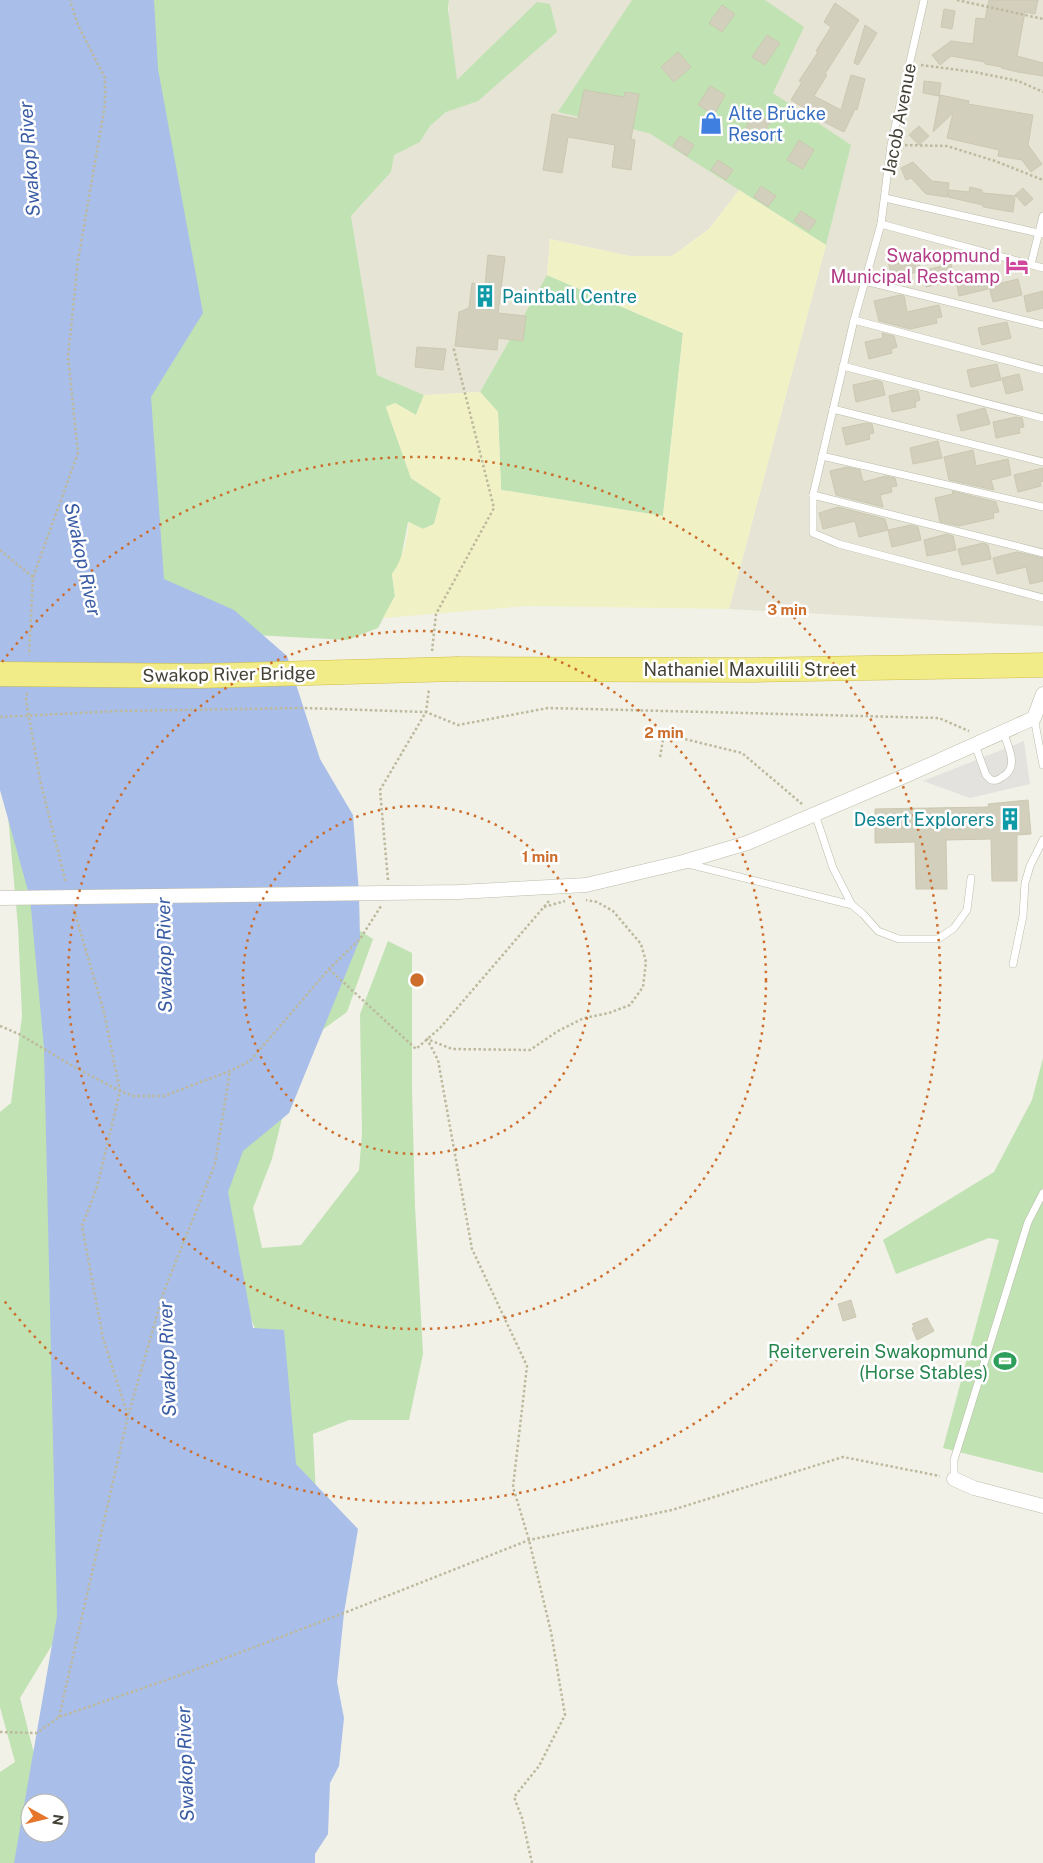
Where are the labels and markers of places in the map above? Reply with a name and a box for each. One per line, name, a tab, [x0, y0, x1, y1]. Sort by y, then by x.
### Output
place label: Alte Brücke Resort	[728, 103, 826, 145]
shop icon: Alte Brücke Resort	[698, 110, 724, 136]
place label: Swakopmund Municipal Restcamp	[830, 245, 1000, 287]
hotel icon: Swakopmund Municipal Restcamp	[1004, 252, 1030, 278]
building icon: Paintball Centre	[472, 283, 498, 309]
place label: Paintball Centre	[502, 286, 637, 307]
building icon: Desert Explorers	[997, 806, 1023, 832]
place label: Desert Explorers	[854, 809, 994, 830]
centre of rings	[408, 971, 426, 989]
place label: Reiterverein Swakopmund (Horse Stables)	[768, 1341, 988, 1383]
sports icon: Reiterverein Swakopmund (Horse Stables)	[992, 1348, 1018, 1374]

